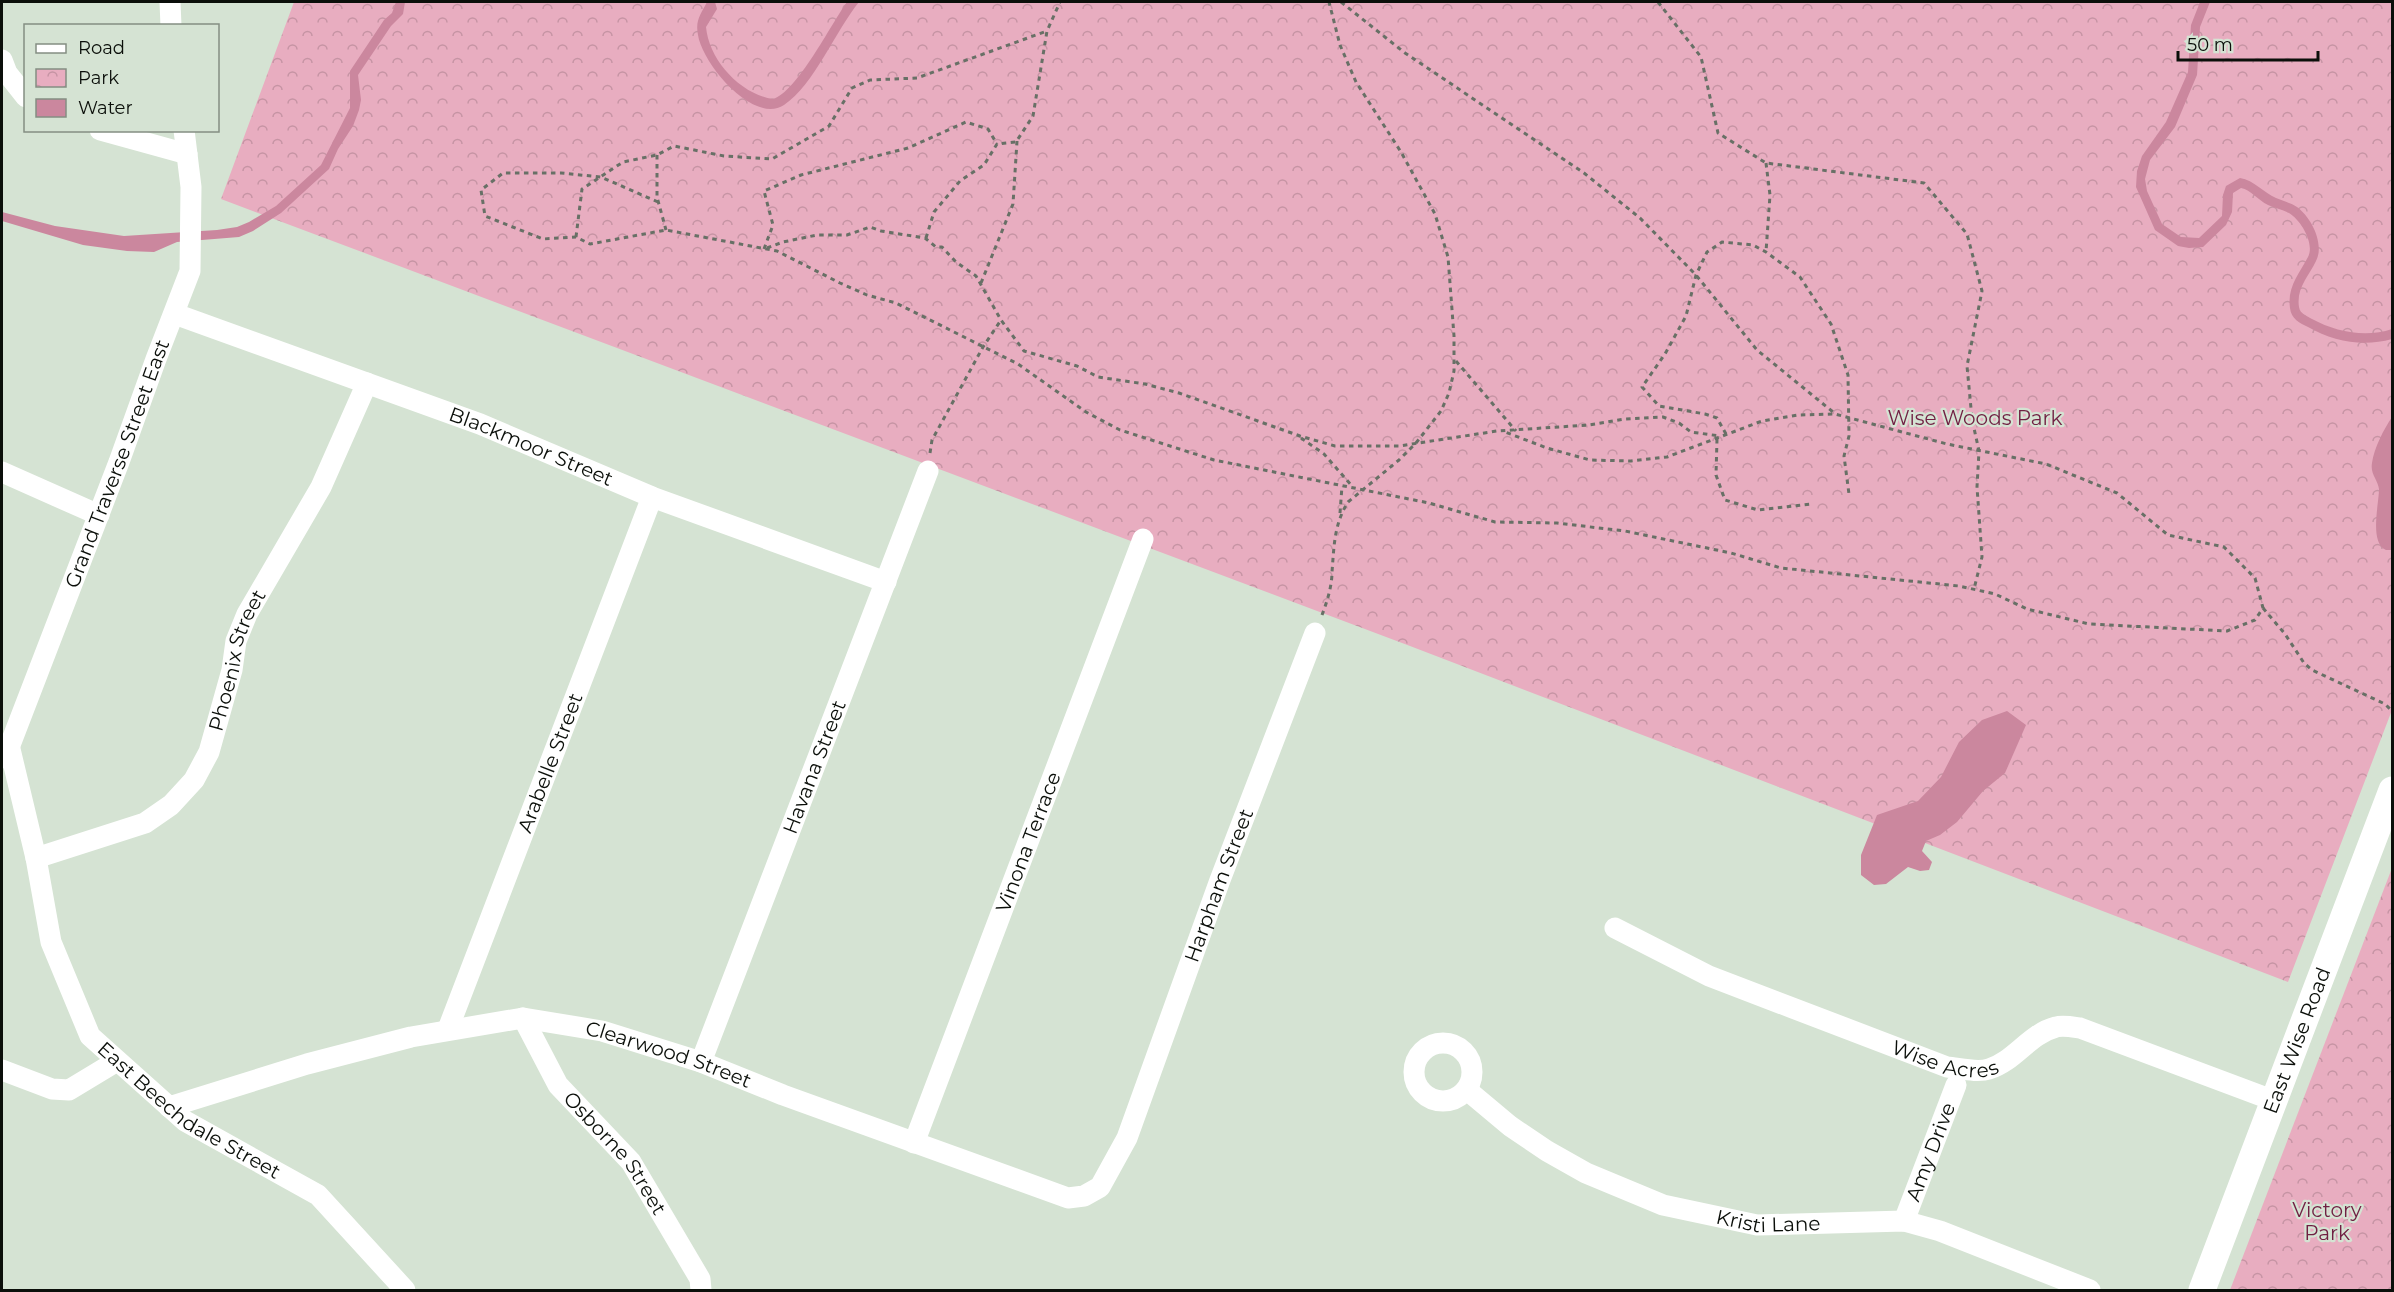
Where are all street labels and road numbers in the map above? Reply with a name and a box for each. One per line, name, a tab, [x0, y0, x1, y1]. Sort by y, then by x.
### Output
street label: Grand Traverse Street East	[60, 336, 174, 591]
street label: Blackmoor Street	[446, 402, 617, 491]
street label: Phoenix Street	[203, 585, 271, 734]
street label: Arabelle Street	[512, 690, 588, 836]
street label: Havana Street	[778, 697, 851, 837]
street label: Vinona Terrace	[991, 768, 1066, 915]
street label: Harpham Street	[1179, 805, 1258, 965]
street label: East Wise Road	[2258, 964, 2336, 1117]
street label: Clearwood Street	[584, 1017, 755, 1093]
street label: Wise Acres	[1888, 1035, 2002, 1083]
street label: East Beechdale Street	[93, 1037, 285, 1184]
street label: Osborne Street	[559, 1087, 671, 1219]
street label: Amy Drive	[1901, 1099, 1960, 1205]
street label: Kristi Lane	[1714, 1205, 1821, 1237]

